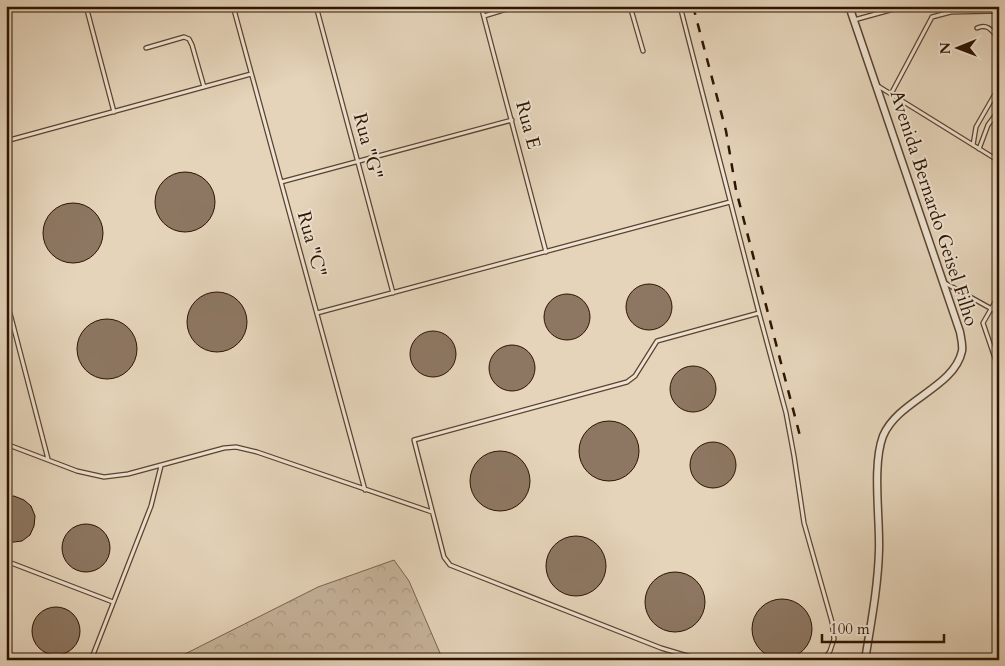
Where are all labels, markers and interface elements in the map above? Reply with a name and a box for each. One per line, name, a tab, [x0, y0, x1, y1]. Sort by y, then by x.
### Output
north arrow	[932, 22, 982, 72]
text: N	[936, 42, 955, 54]
street label: Avenida Bernardo Geisel Filho	[883, 87, 985, 329]
street label: Rua E	[509, 98, 547, 152]
street label: Rua "G"	[347, 110, 389, 182]
street label: Rua "C"	[291, 208, 333, 280]
scale bar	[822, 611, 945, 643]
text: 100 m	[830, 619, 870, 639]

